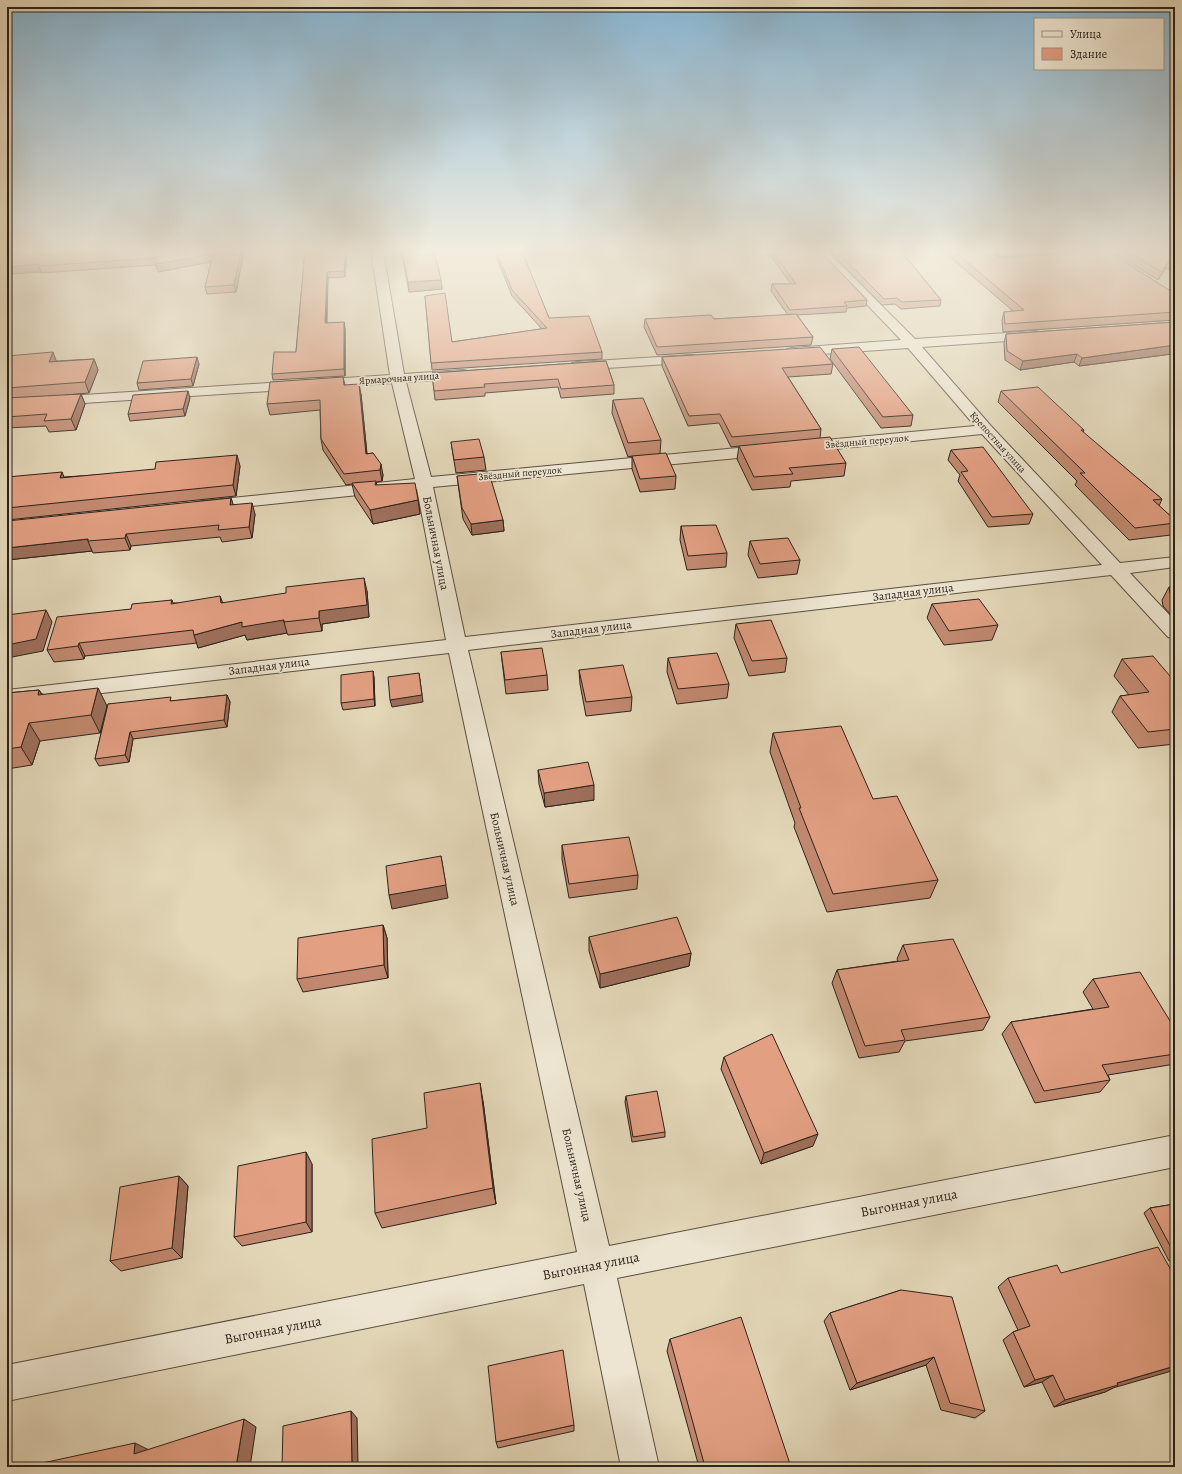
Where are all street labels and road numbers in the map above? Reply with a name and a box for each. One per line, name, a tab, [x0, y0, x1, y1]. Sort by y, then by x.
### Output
street label: Ярмарочная улица	[358, 369, 440, 388]
street label: Крепостная улица	[966, 409, 1029, 476]
street label: Звёздный переулок	[825, 431, 909, 452]
street label: Звёздный переулок	[478, 463, 562, 484]
street label: Больничная улица	[419, 495, 453, 592]
street label: Западная улица	[872, 579, 955, 605]
street label: Западная улица	[550, 616, 633, 642]
street label: Западная улица	[228, 653, 311, 679]
street label: Больничная улица	[486, 811, 524, 908]
street label: Больничная улица	[558, 1127, 596, 1224]
street label: Выгонная улица	[859, 1184, 960, 1222]
street label: Выгонная улица	[541, 1247, 642, 1285]
street label: Выгонная улица	[223, 1311, 324, 1349]

